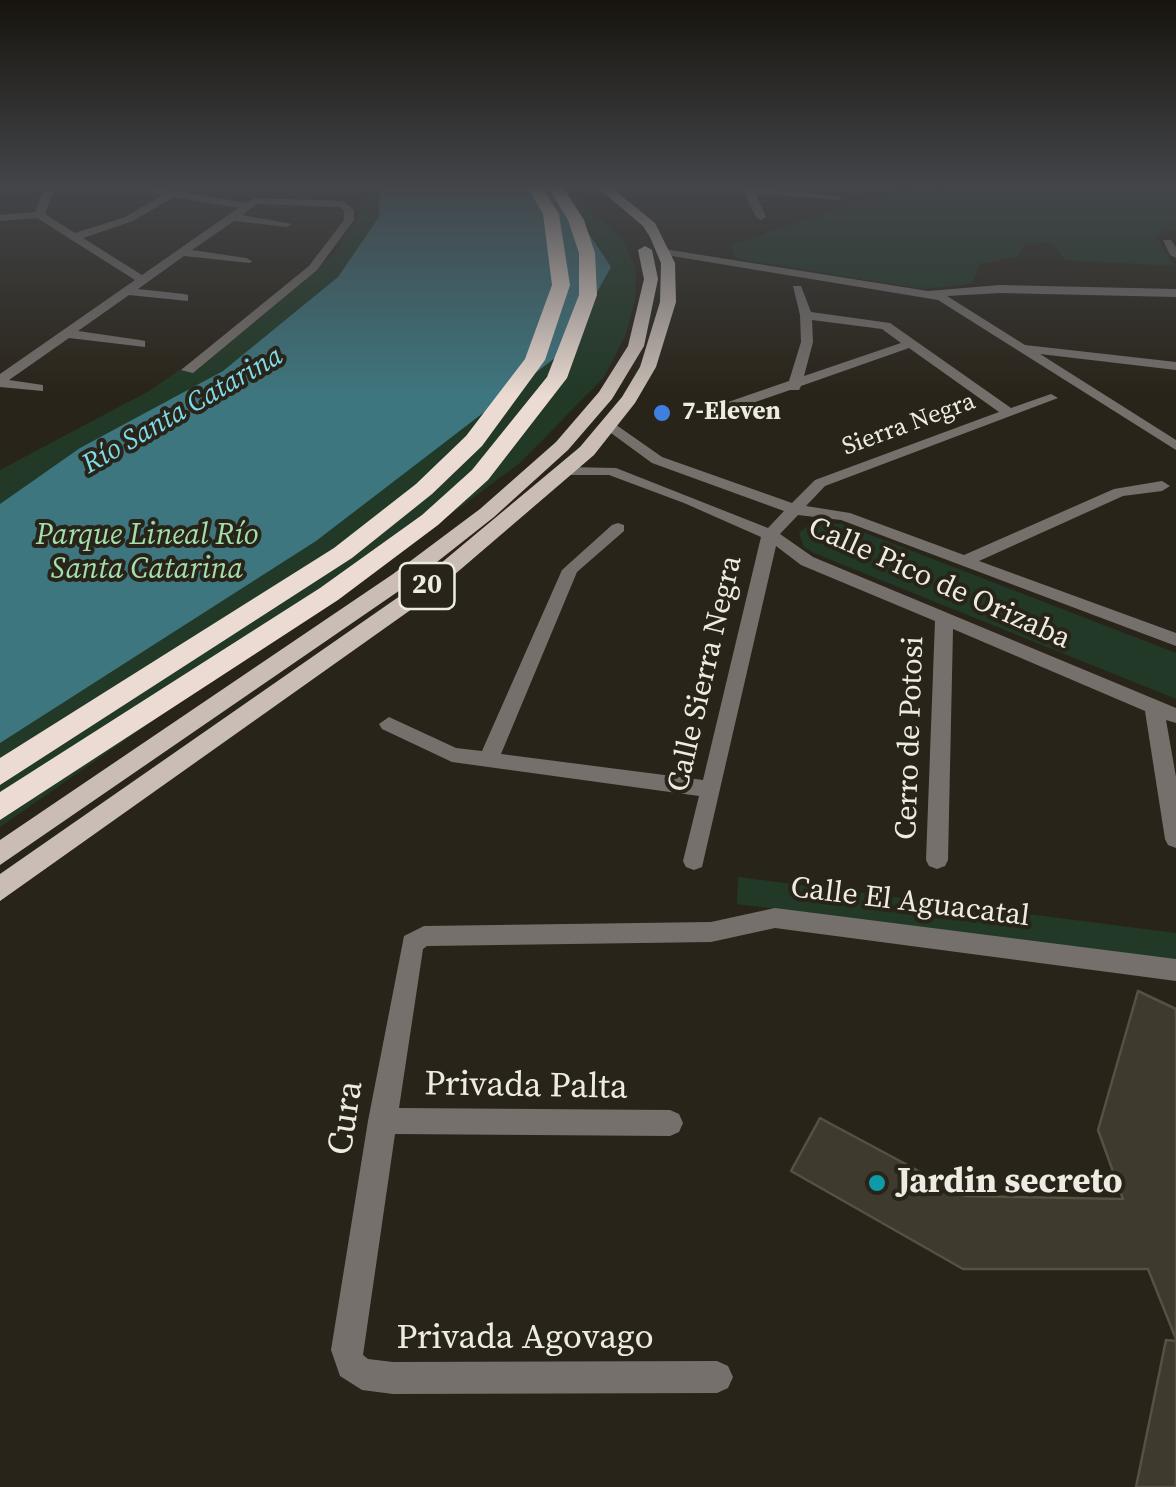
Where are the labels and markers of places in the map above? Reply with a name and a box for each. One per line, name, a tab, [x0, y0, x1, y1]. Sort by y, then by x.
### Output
place label: 7-Eleven	[682, 398, 781, 428]
marker: 7-Eleven	[651, 402, 673, 424]
place label: Jardin secreto	[897, 1162, 1123, 1204]
marker: Jardin secreto	[866, 1172, 888, 1194]

